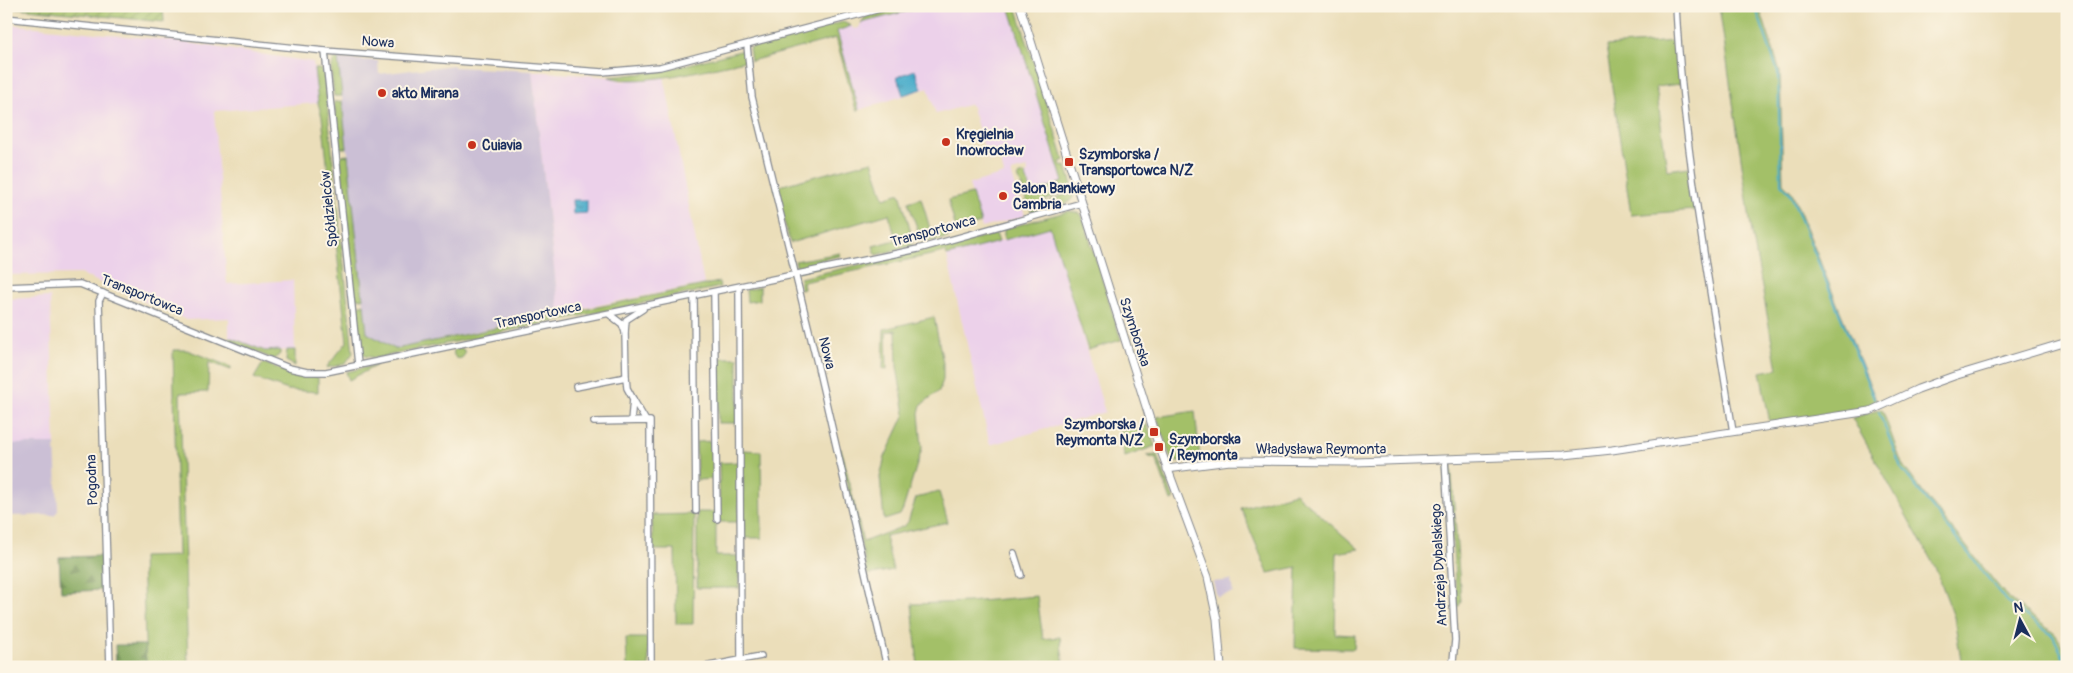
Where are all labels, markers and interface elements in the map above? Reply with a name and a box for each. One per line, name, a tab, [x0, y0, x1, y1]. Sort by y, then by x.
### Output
street label: Nowa	[361, 32, 395, 52]
place label: akto Mirana	[392, 85, 459, 102]
marker: akto Mirana	[376, 87, 388, 99]
place label: Kręgielnia Inowrocław	[956, 126, 1024, 159]
marker: Kręgielnia Inowrocław	[940, 136, 952, 148]
place label: Cuiavia	[482, 137, 522, 154]
marker: Cuiavia	[466, 139, 478, 151]
place label: Szymborska / Transportowca N/Ż	[1078, 146, 1194, 179]
marker: Szymborska / Transportowca N/Ż	[1063, 156, 1075, 168]
street label: Spółdzielców	[316, 169, 341, 248]
place label: Salon Bankietowy Cambria	[1013, 180, 1115, 213]
marker: Salon Bankietowy Cambria	[997, 190, 1009, 202]
street label: Transportowca	[889, 211, 977, 251]
street label: Transportowca	[98, 271, 186, 319]
street label: Szymborska	[1116, 295, 1154, 369]
street label: Transportowca	[493, 298, 583, 332]
street label: Nowa	[815, 335, 839, 371]
place label: Szymborska / Reymonta N/Ż	[1056, 416, 1144, 449]
marker: Szymborska / Reymonta N/Ż	[1148, 426, 1160, 438]
place label: Szymborska / Reymonta	[1169, 431, 1241, 464]
marker: Szymborska / Reymonta	[1153, 441, 1165, 453]
street label: Władysława Reymonta	[1256, 441, 1386, 458]
street label: Pogodna	[83, 454, 101, 506]
street label: Andrzeja Dybalskiego	[1427, 502, 1451, 627]
north arrow	[1996, 596, 2046, 646]
text: N	[2013, 599, 2024, 617]

